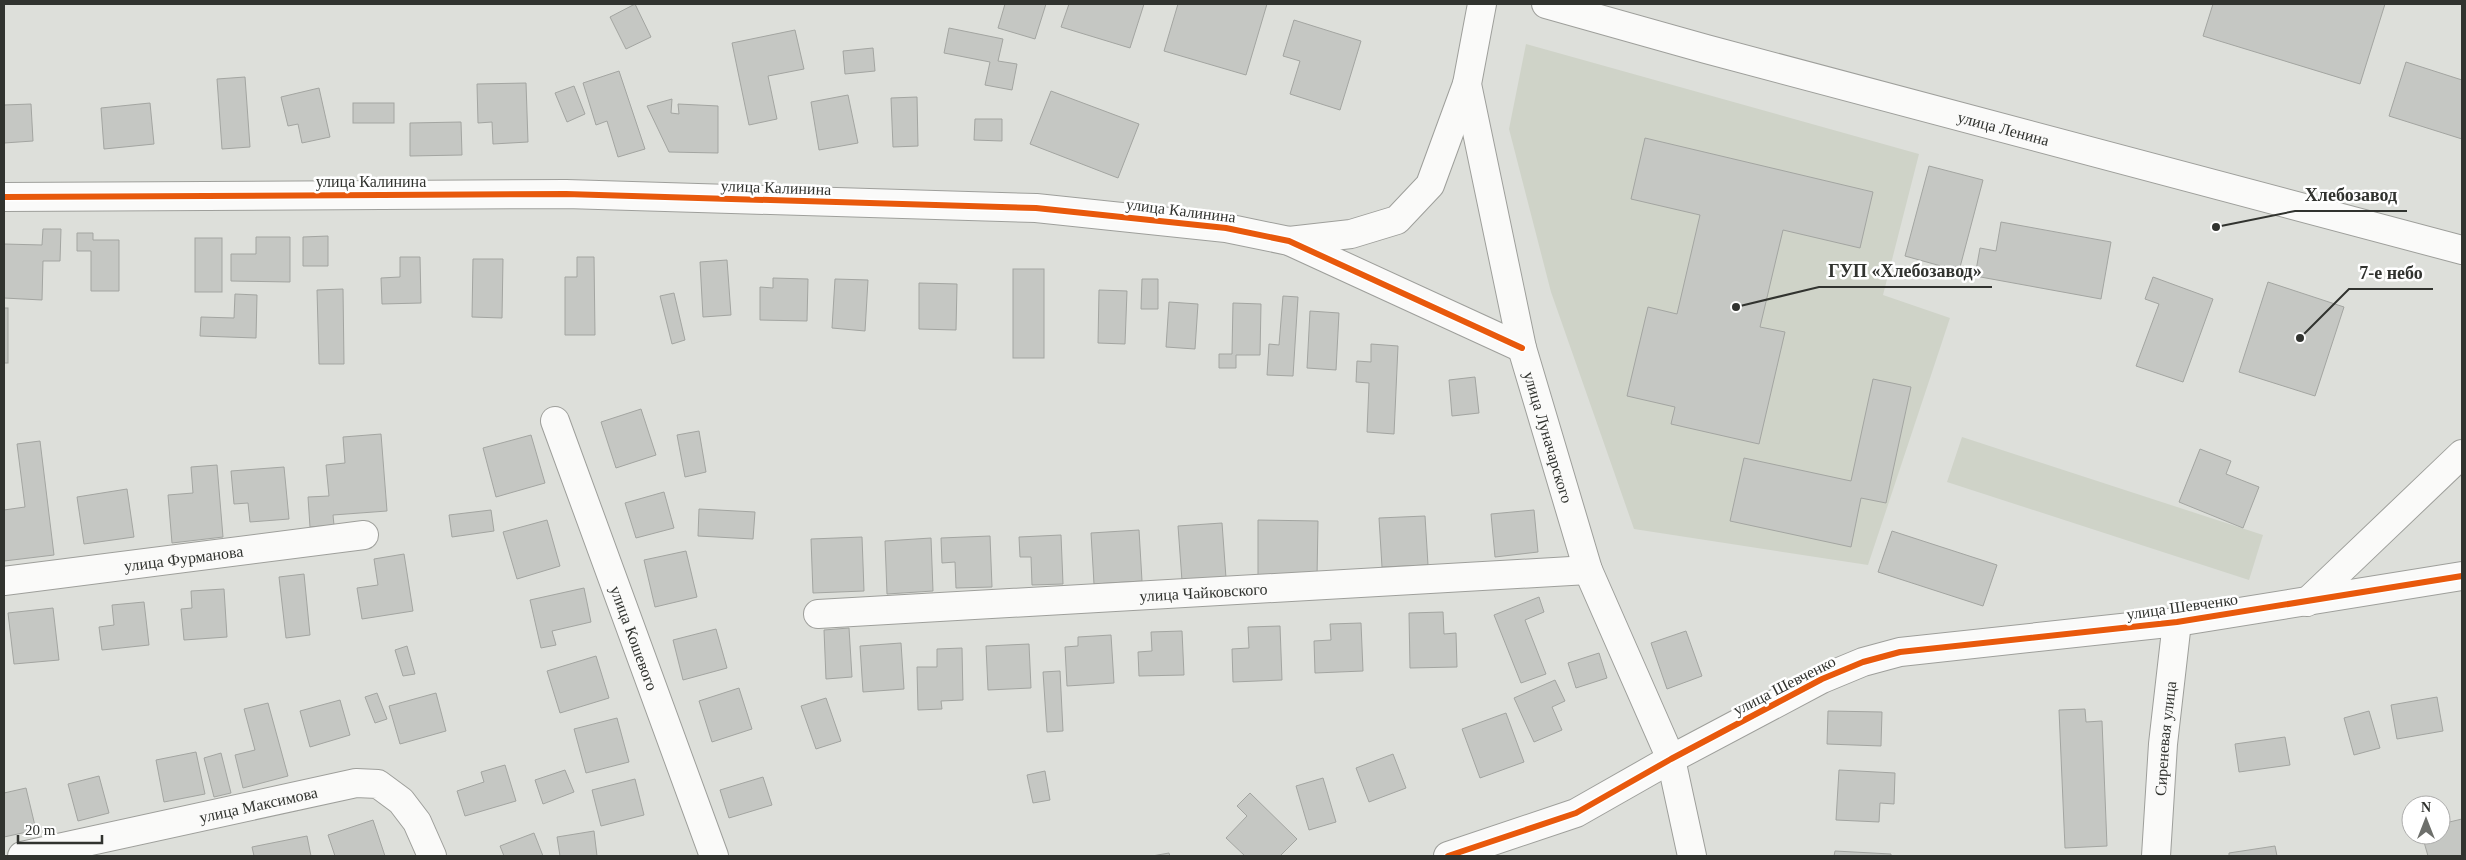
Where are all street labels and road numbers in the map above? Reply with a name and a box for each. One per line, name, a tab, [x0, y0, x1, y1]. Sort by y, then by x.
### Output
street label: улица Ленина	[1955, 108, 2051, 149]
street label: улица Калинина	[316, 173, 426, 191]
street label: улица Калинина	[720, 177, 832, 199]
street label: улица Калинина	[1125, 195, 1237, 227]
street label: улица Луначарского	[1519, 369, 1576, 505]
street label: улица Фурманова	[123, 543, 244, 576]
street label: улица Чайковского	[1139, 580, 1268, 606]
street label: улица Кошевого	[606, 583, 661, 693]
street label: улица Шевченко	[2125, 590, 2239, 624]
street label: улица Шевченко	[1730, 652, 1839, 719]
street label: Сиреневая улица	[2152, 680, 2179, 796]
street label: улица Максимова	[198, 784, 319, 827]

